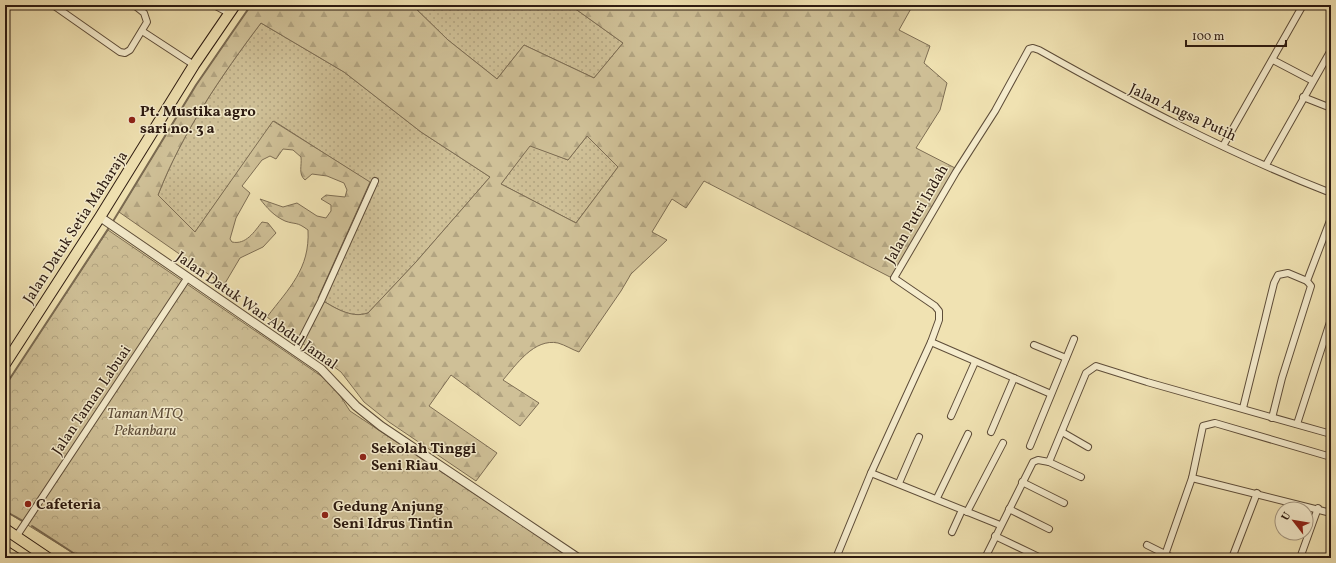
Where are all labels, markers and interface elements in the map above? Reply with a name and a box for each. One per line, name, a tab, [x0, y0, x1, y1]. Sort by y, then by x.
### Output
scale bar	[1186, 22, 1286, 48]
text: 100 m	[1192, 29, 1225, 45]
street label: Jalan Angsa Putih	[1125, 79, 1240, 147]
place label: Pt. Mustika agro sari no. 3 a	[140, 102, 256, 140]
marker: Pt. Mustika agro sari no. 3 a	[127, 115, 137, 125]
street label: Jalan Datuk Setia Maharaja	[19, 147, 134, 308]
street label: Jalan Putri Indah	[880, 161, 954, 268]
street label: Jalan Datuk Wan Abdul Jamal	[171, 247, 341, 375]
street label: Jalan Taman Labuai	[48, 342, 137, 460]
park label: Taman MTQ Pekanbaru	[107, 404, 184, 442]
place label: Sekolah Tinggi Seni Riau	[371, 439, 476, 477]
marker: Sekolah Tinggi Seni Riau	[358, 452, 368, 462]
place label: Cafeteria	[36, 495, 101, 516]
place label: Gedung Anjung Seni Idrus Tintin	[333, 497, 453, 535]
marker: Cafeteria	[23, 499, 33, 509]
north arrow	[1274, 501, 1314, 541]
text: U	[1278, 509, 1295, 524]
marker: Gedung Anjung Seni Idrus Tintin	[320, 510, 330, 520]

